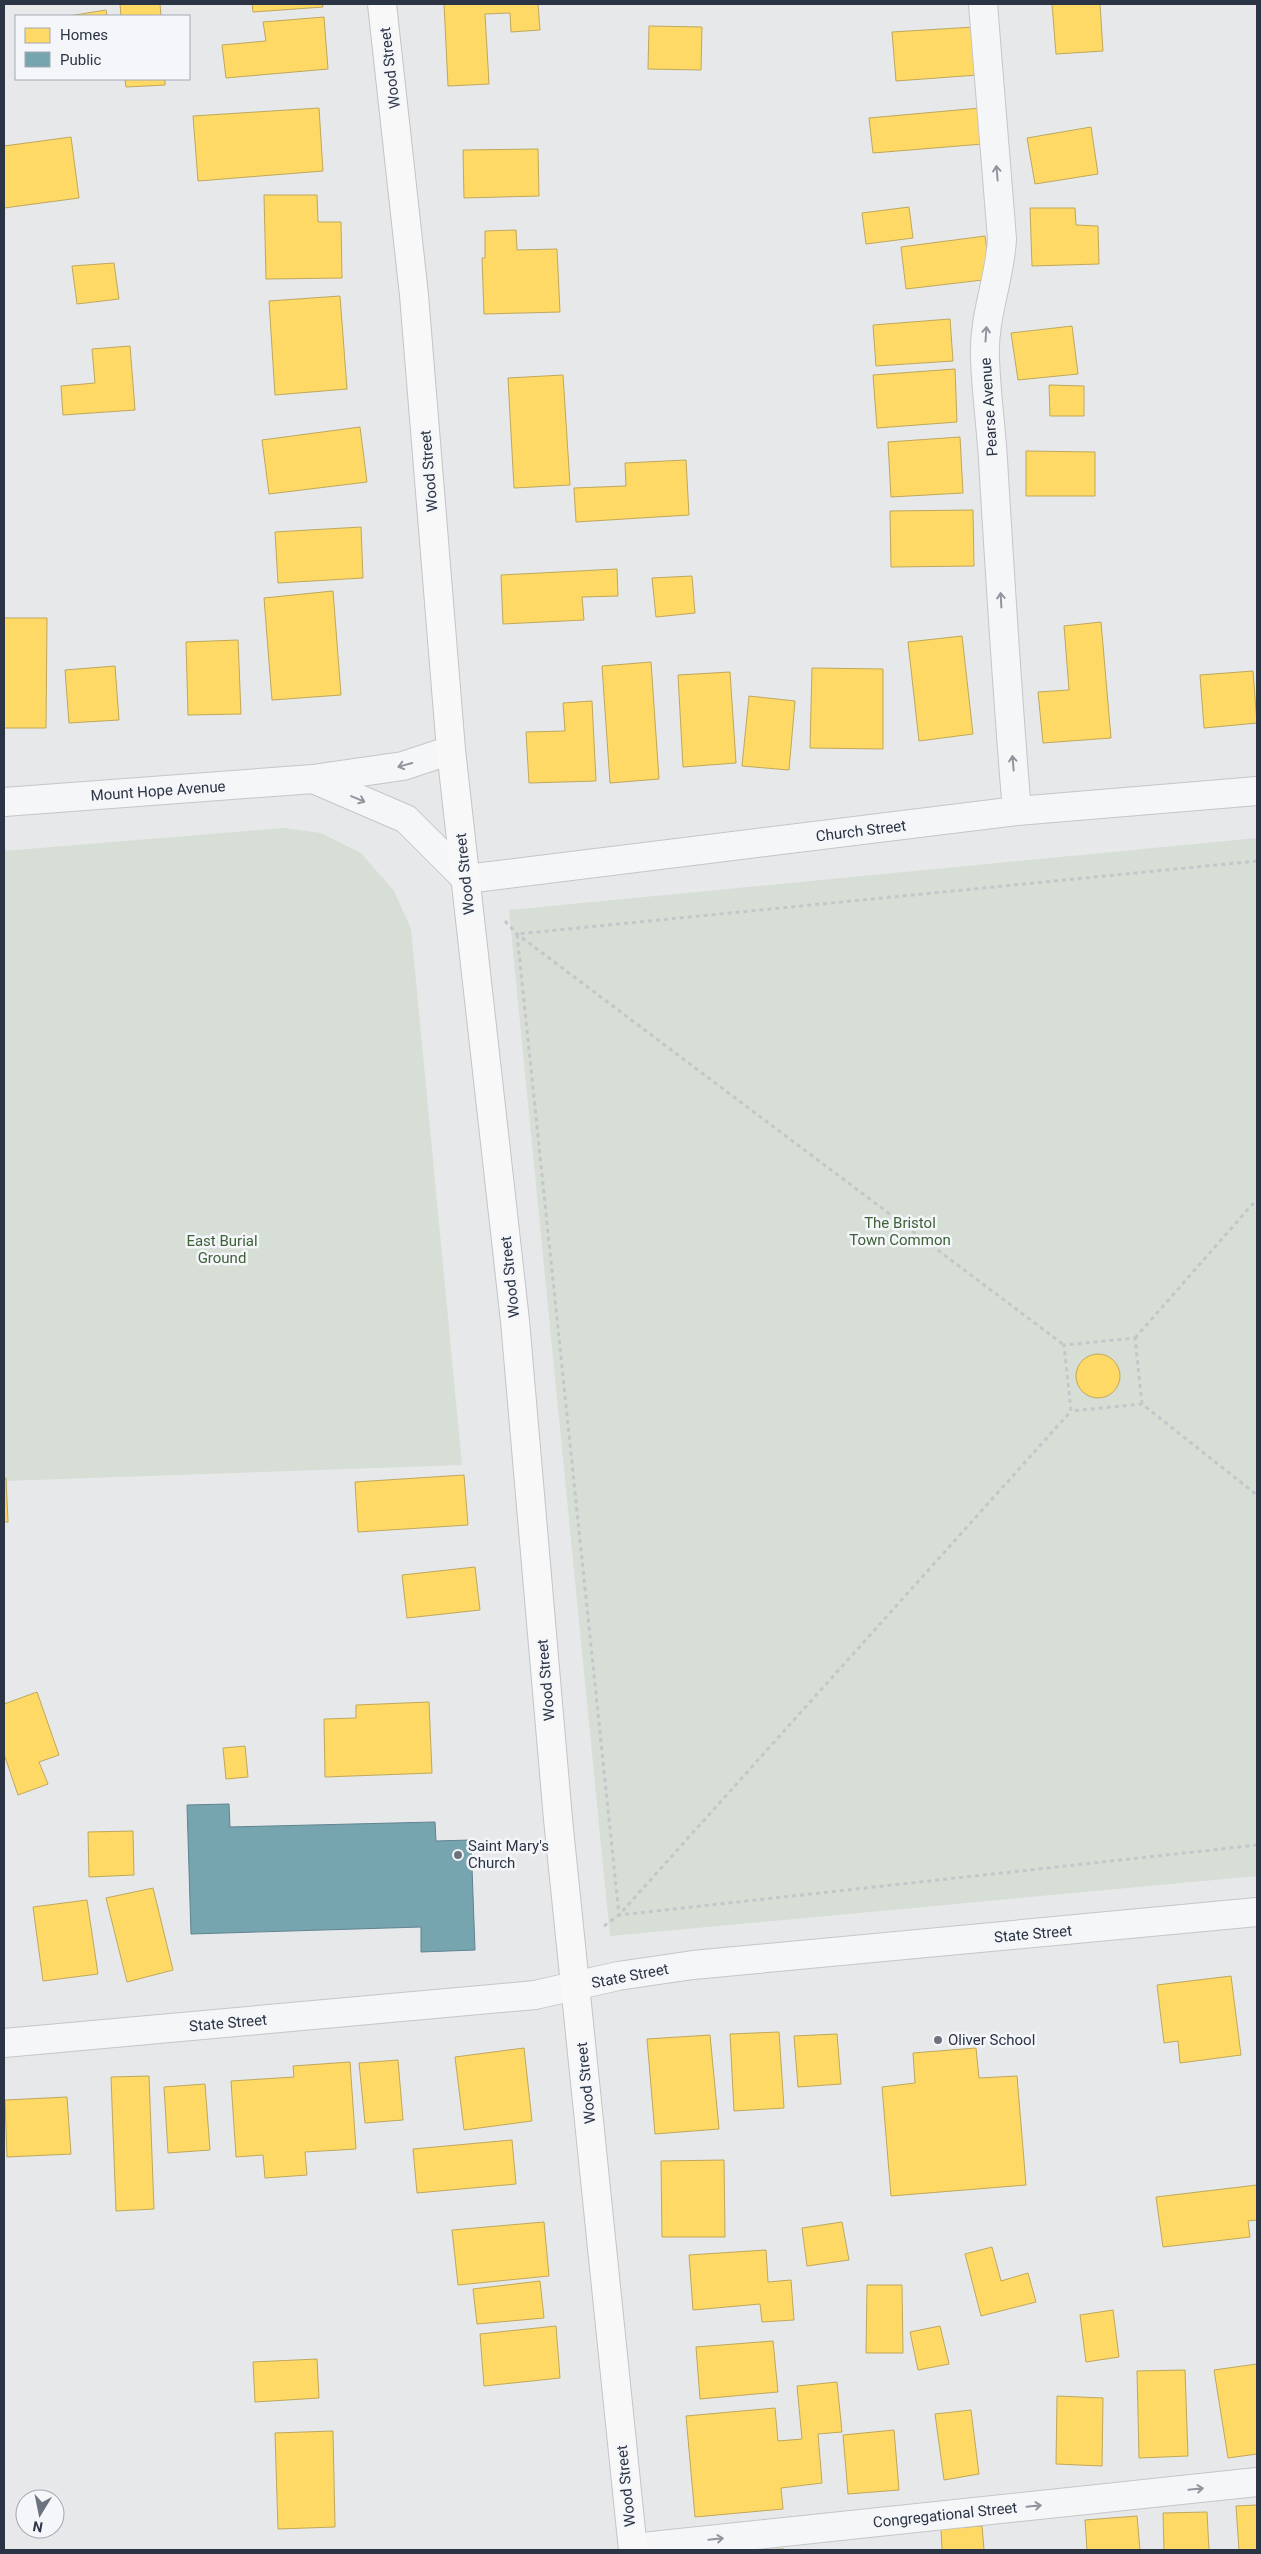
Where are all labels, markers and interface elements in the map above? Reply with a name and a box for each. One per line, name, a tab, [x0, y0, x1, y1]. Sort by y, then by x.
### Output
legend	[15, 15, 190, 80]
text: Homes	[60, 26, 108, 44]
street label: Wood Street	[376, 26, 404, 110]
text: Public	[60, 51, 101, 69]
one-way arrow	[992, 165, 1001, 181]
one-way arrow	[982, 326, 991, 342]
street label: Pearse Avenue	[977, 357, 1001, 457]
street label: Wood Street	[416, 429, 442, 513]
one-way arrow	[996, 593, 1005, 609]
one-way arrow	[1008, 755, 1018, 771]
one-way arrow	[397, 761, 413, 770]
street label: Mount Hope Avenue	[90, 777, 226, 805]
one-way arrow	[350, 794, 365, 804]
street label: Church Street	[815, 817, 907, 845]
street label: Wood Street	[452, 832, 478, 916]
park label: The Bristol Town Common	[849, 1214, 951, 1249]
park label: East Burial Ground	[186, 1232, 258, 1267]
street label: Wood Street	[497, 1235, 523, 1319]
street label: Wood Street	[533, 1638, 559, 1722]
place label: Saint Mary's Church	[468, 1837, 549, 1872]
marker: Saint Mary's Church	[452, 1849, 464, 1861]
street label: State Street	[993, 1922, 1073, 1946]
street label: State Street	[590, 1960, 670, 1992]
street label: State Street	[188, 2011, 268, 2035]
place label: Oliver School	[948, 2031, 1035, 2049]
marker: Oliver School	[932, 2034, 944, 2046]
street label: Wood Street	[573, 2041, 599, 2125]
street label: Wood Street	[613, 2444, 639, 2528]
one-way arrow	[1187, 2484, 1203, 2494]
north arrow	[15, 2489, 65, 2539]
street label: Congregational Street	[872, 2498, 1018, 2532]
one-way arrow	[1026, 2501, 1042, 2511]
text: N	[31, 2518, 44, 2536]
one-way arrow	[708, 2534, 724, 2544]

